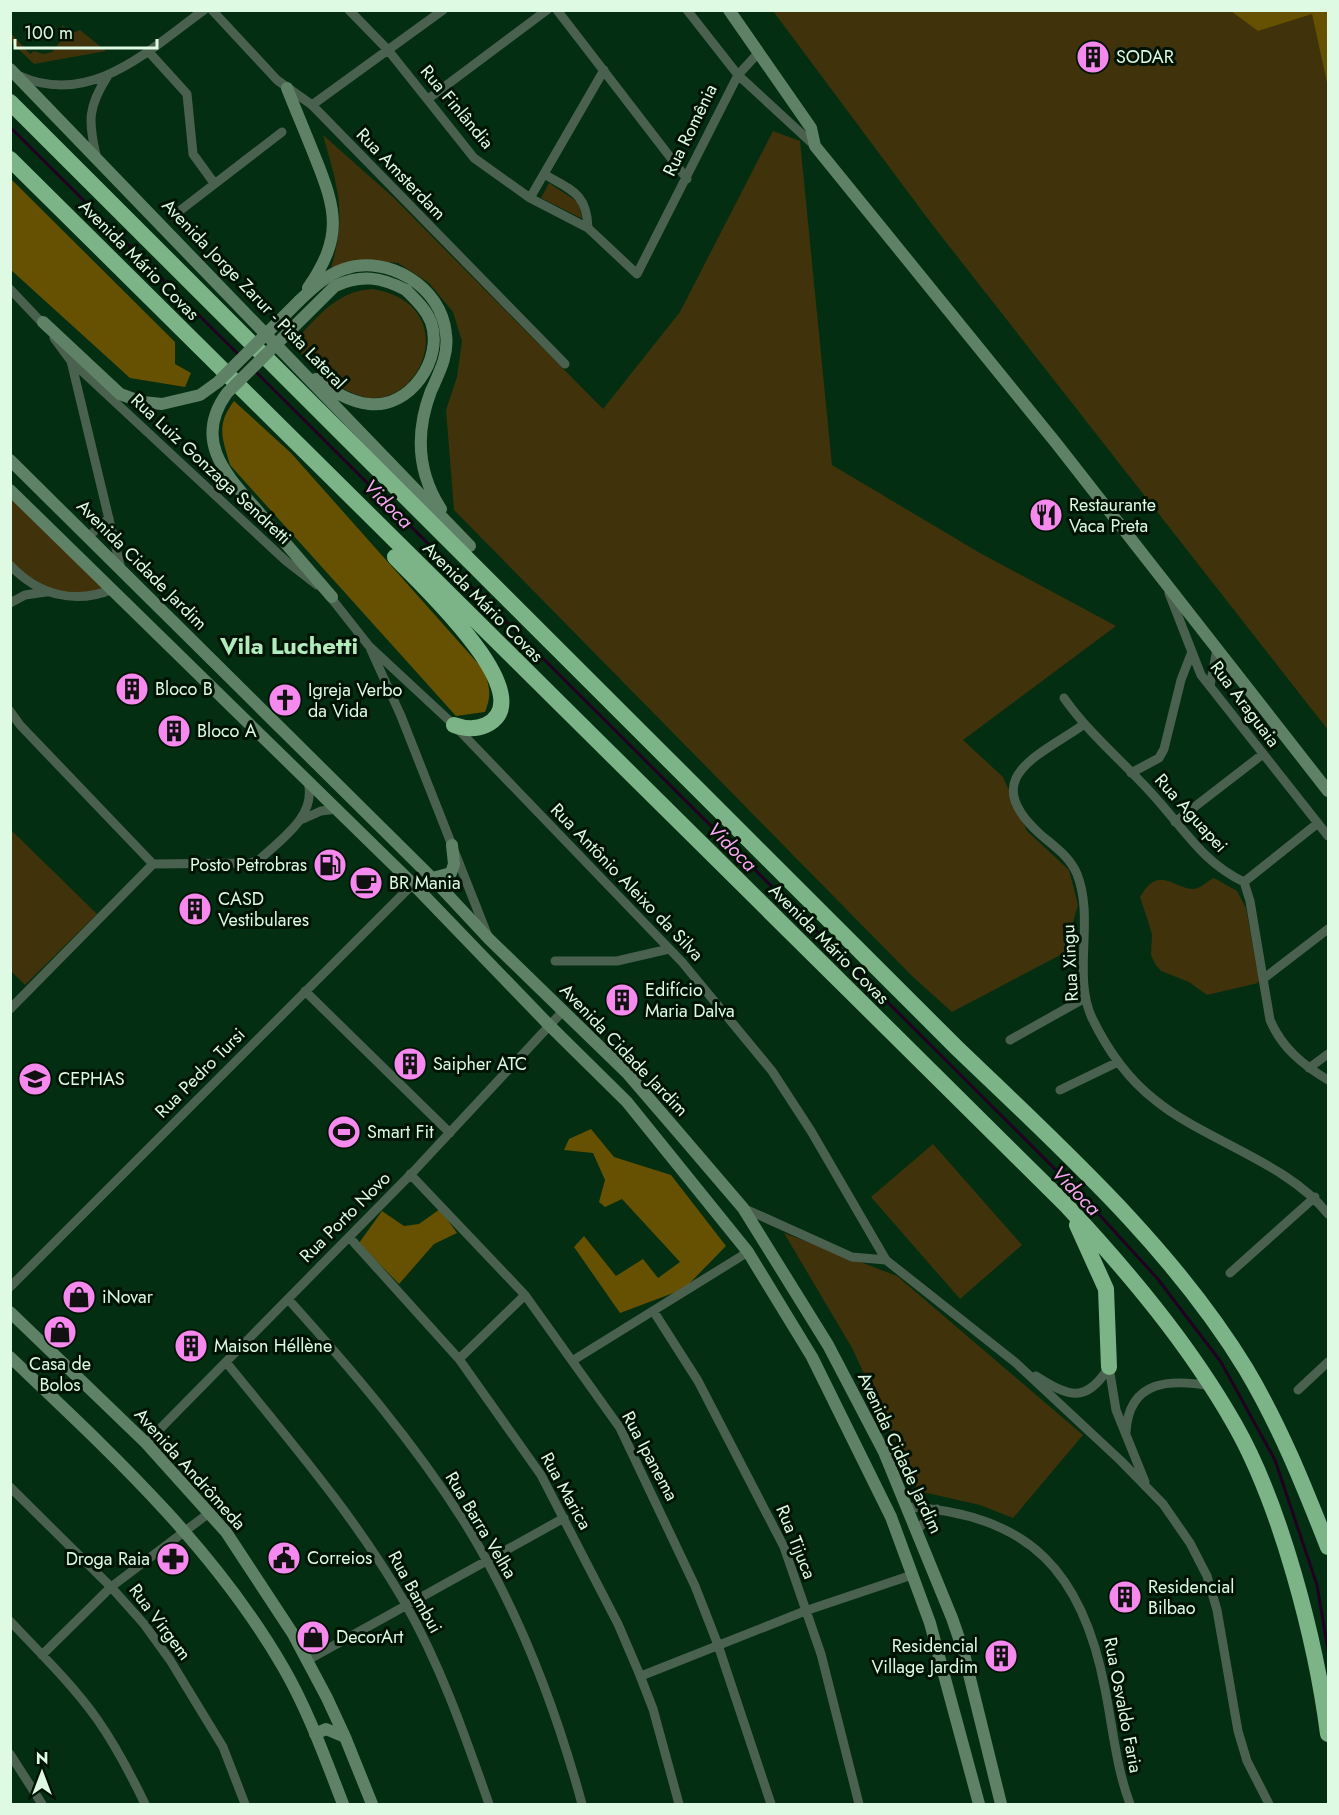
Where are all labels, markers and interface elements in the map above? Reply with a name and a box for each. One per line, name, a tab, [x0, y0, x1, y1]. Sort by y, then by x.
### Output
scale bar	[15, 12, 158, 50]
text: 100 m	[24, 20, 73, 46]
building icon: SODAR	[1075, 39, 1111, 75]
place label: SODAR	[1116, 44, 1174, 70]
street label: Rua Finlândia	[414, 59, 500, 155]
street label: Rua Romênia	[656, 80, 724, 180]
street label: Rua Amsterdam	[350, 122, 452, 226]
street label: Avenida Jorge Zarur - Pista Lateral	[156, 193, 352, 395]
street label: Avenida Mário Covas	[73, 194, 205, 326]
street label: Rua Luiz Gonzaga Sendretti	[125, 388, 297, 550]
water label: Vidoca	[357, 473, 419, 535]
place label: Restaurante Vaca Preta	[1069, 492, 1156, 539]
street label: Avenida Cidade Jardim	[71, 494, 213, 636]
restaurant icon: Restaurante Vaca Preta	[1028, 497, 1064, 533]
street label: Avenida Mário Covas	[417, 536, 549, 668]
district label: Vila Luchetti	[219, 628, 358, 663]
street label: Rua Araguaia	[1204, 655, 1286, 753]
building icon: Bloco B	[114, 671, 150, 707]
place label: Bloco B	[155, 676, 213, 702]
place label: Igreja Verbo da Vida	[308, 677, 403, 724]
church icon: Igreja Verbo da Vida	[267, 682, 303, 718]
building icon: Bloco A	[156, 713, 192, 749]
place label: Bloco A	[197, 718, 257, 744]
street label: Rua Aguapei	[1149, 768, 1233, 858]
street label: Rua Antônio Aleixo da Silva	[545, 797, 709, 967]
water label: Vidoca	[701, 816, 763, 878]
fuel station icon: Posto Petrobras	[312, 847, 348, 883]
place label: Posto Petrobras	[190, 852, 307, 878]
cafe icon: BR Mania	[348, 865, 384, 901]
place label: BR Mania	[389, 870, 461, 896]
street label: Avenida Mário Covas	[763, 878, 895, 1010]
place label: CASD Vestibulares	[218, 886, 309, 933]
building icon: CASD Vestibulares	[177, 891, 213, 927]
street label: Rua Xingu	[1055, 924, 1085, 1002]
place label: Edifício Maria Dalva	[645, 977, 735, 1024]
street label: Avenida Cidade Jardim	[554, 978, 694, 1122]
building icon: Edifício Maria Dalva	[604, 982, 640, 1018]
street label: Rua Pedro Tursi	[149, 1022, 251, 1124]
building icon: Saipher ATC	[392, 1046, 428, 1082]
place label: Saipher ATC	[433, 1051, 527, 1077]
school or university icon: CEPHAS	[17, 1061, 53, 1097]
place label: CEPHAS	[58, 1066, 125, 1092]
sports icon: Smart Fit	[326, 1114, 362, 1150]
place label: Smart Fit	[367, 1119, 434, 1145]
water label: Vidoca	[1045, 1159, 1107, 1223]
street label: Rua Porto Novo	[294, 1165, 397, 1268]
shop icon: iNovar	[61, 1279, 97, 1315]
place label: iNovar	[102, 1284, 154, 1310]
shop icon: Casa de Bolos	[42, 1314, 78, 1350]
building icon: Maison Héllène	[173, 1328, 209, 1364]
place label: Maison Héllène	[214, 1333, 332, 1359]
place label: Casa de Bolos	[29, 1351, 91, 1398]
street label: Avenida Cidade Jardim	[851, 1368, 949, 1538]
street label: Avenida Andrômeda	[128, 1402, 252, 1536]
street label: Rua Ipanema	[615, 1406, 685, 1506]
street label: Rua Marica	[534, 1448, 598, 1534]
street label: Rua Barra Velha	[439, 1467, 523, 1583]
street label: Rua Tijuca	[769, 1501, 823, 1583]
public building icon: Correios	[266, 1540, 302, 1576]
pharmacy icon: Droga Raia	[155, 1541, 191, 1577]
place label: Correios	[307, 1545, 372, 1571]
place label: Droga Raia	[66, 1546, 150, 1572]
street label: Rua Bambui	[382, 1546, 448, 1638]
place label: Residencial Bilbao	[1148, 1574, 1234, 1621]
street label: Rua Virgem	[123, 1578, 197, 1666]
building icon: Residencial Bilbao	[1107, 1579, 1143, 1615]
shop icon: DecorArt	[295, 1619, 331, 1655]
place label: DecorArt	[336, 1624, 404, 1650]
place label: Residencial Village Jardim	[871, 1633, 978, 1680]
street label: Rua Osvaldo Faria	[1097, 1635, 1149, 1775]
building icon: Residencial Village Jardim	[983, 1638, 1019, 1674]
north arrow	[12, 1743, 72, 1803]
text: N	[36, 1747, 48, 1770]

